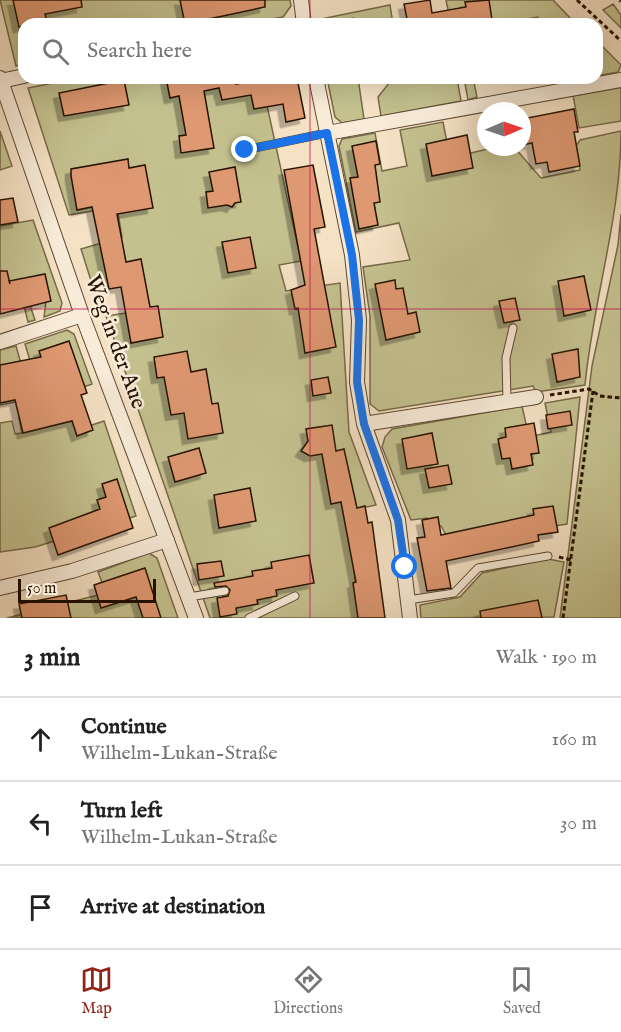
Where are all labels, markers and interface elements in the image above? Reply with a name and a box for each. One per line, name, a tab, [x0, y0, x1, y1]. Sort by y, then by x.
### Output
search box	[18, 18, 603, 84]
icon: search	[39, 35, 72, 68]
text: Search here	[87, 37, 192, 65]
north arrow	[477, 102, 531, 156]
route end	[231, 136, 257, 162]
street label: Weg in der Aue	[78, 271, 152, 413]
route start	[391, 553, 417, 579]
scale bar	[18, 576, 156, 604]
text: 50 m	[27, 579, 56, 599]
text: 3 min	[24, 641, 80, 674]
text: Walk · 190 m	[495, 645, 597, 670]
text: Continue	[81, 713, 167, 741]
icon: ahead	[24, 723, 57, 756]
text: 160 m	[551, 727, 597, 752]
text: Wilhelm-Lukan-Straße	[81, 741, 277, 766]
text: Turn left	[81, 797, 163, 825]
icon: left	[24, 807, 57, 840]
text: 30 m	[560, 811, 597, 836]
text: Wilhelm-Lukan-Straße	[81, 825, 277, 850]
icon: arrive	[24, 891, 57, 924]
text: Arrive at destination	[81, 893, 265, 921]
tab: Map	[80, 963, 113, 1019]
tab: Directions	[273, 963, 343, 1019]
tab: Saved	[503, 963, 541, 1019]

